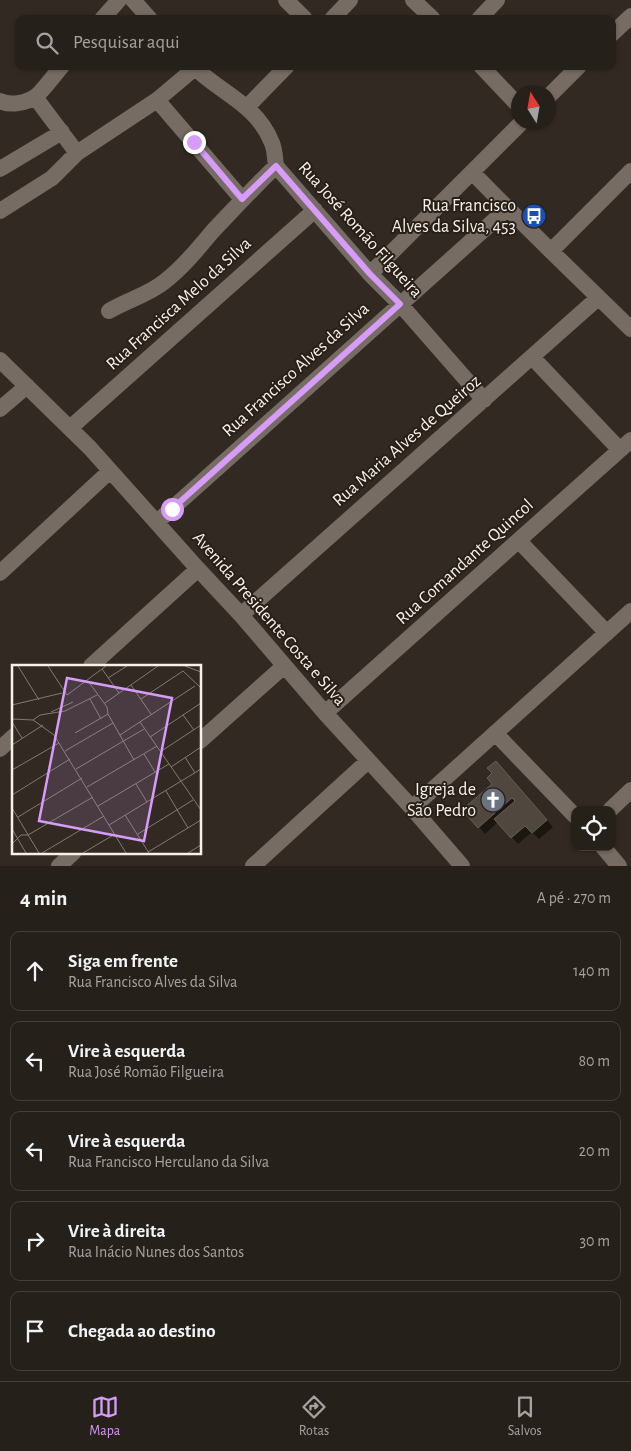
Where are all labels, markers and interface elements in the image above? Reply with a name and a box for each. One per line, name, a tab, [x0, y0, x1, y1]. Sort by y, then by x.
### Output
search box	[15, 15, 616, 70]
icon: search	[33, 29, 61, 57]
text: Pesquisar aqui	[73, 33, 179, 52]
north arrow	[511, 85, 556, 130]
route end	[183, 131, 206, 154]
street label: Rua José Romão Filgueira	[295, 159, 425, 301]
place label: Rua Francisco Alves da Silva, 453	[392, 197, 516, 236]
bus stop icon: Rua Francisco Alves da Silva, 453	[521, 203, 547, 229]
street label: Rua Francisca Melo da Silva	[103, 234, 255, 374]
street label: Rua Francisco Alves da Silva	[219, 300, 373, 440]
street label: Rua Maria Alves de Queiroz	[330, 372, 484, 510]
street label: Rua Comandante Quincol	[393, 496, 537, 628]
route start	[161, 498, 184, 521]
street label: Avenida Presidente Costa e Silva	[189, 529, 349, 709]
inset map	[12, 665, 201, 854]
place label: Igreja de São Pedro	[407, 781, 476, 820]
church icon: Igreja de São Pedro	[480, 787, 506, 813]
map controls	[571, 806, 616, 851]
button: locate	[571, 806, 616, 851]
text: 4 min	[20, 888, 67, 909]
text: A pé · 270 m	[537, 890, 611, 906]
text: Siga em frente	[68, 952, 178, 971]
icon: ahead	[21, 957, 49, 985]
text: 140 m	[573, 963, 610, 979]
text: Rua Francisco Alves da Silva	[68, 974, 237, 990]
text: Vire à esquerda	[68, 1042, 185, 1061]
icon: left	[21, 1047, 49, 1075]
text: 80 m	[579, 1053, 610, 1069]
text: Rua José Romão Filgueira	[68, 1064, 224, 1080]
text: Vire à esquerda	[68, 1132, 185, 1151]
icon: left	[21, 1137, 49, 1165]
text: 20 m	[579, 1143, 610, 1159]
text: Rua Francisco Herculano da Silva	[68, 1154, 269, 1170]
text: Vire à direita	[68, 1222, 166, 1241]
icon: right	[21, 1227, 49, 1255]
text: 30 m	[580, 1233, 610, 1249]
text: Rua Inácio Nunes dos Santos	[68, 1244, 244, 1260]
icon: arrive	[21, 1317, 49, 1345]
text: Chegada ao destino	[68, 1322, 216, 1341]
tab: Mapa	[89, 1393, 120, 1440]
tab: Rotas	[299, 1393, 329, 1440]
tab: Salvos	[508, 1393, 542, 1440]

